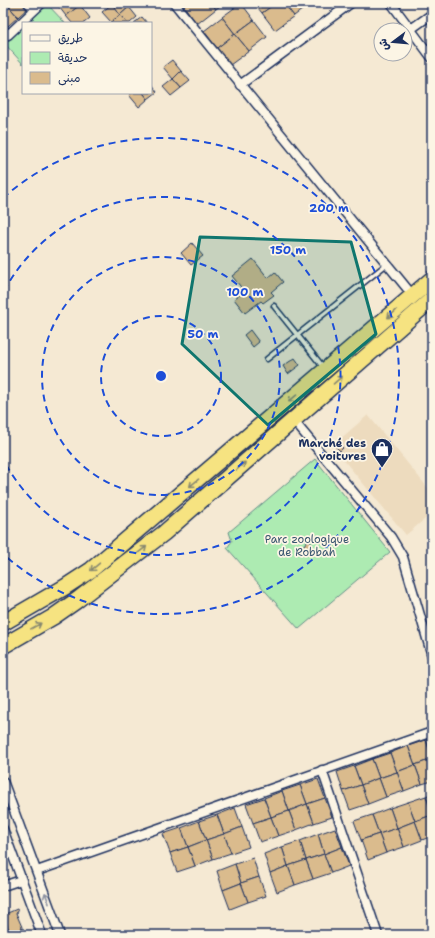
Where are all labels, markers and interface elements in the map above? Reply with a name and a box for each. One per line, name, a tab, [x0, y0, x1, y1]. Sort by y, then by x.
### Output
legend	[22, 22, 152, 94]
north arrow	[373, 22, 413, 62]
text: طريق	[58, 30, 83, 46]
text: ش	[375, 37, 393, 53]
text: حديقة	[58, 50, 87, 66]
text: مبنى	[58, 70, 81, 86]
text: 200 m	[309, 200, 349, 216]
text: 150 m	[270, 242, 306, 258]
text: 100 m	[227, 284, 264, 300]
one-way arrow	[387, 309, 397, 319]
text: 50 m	[188, 326, 219, 342]
centre of rings	[154, 369, 168, 383]
one-way arrow	[333, 375, 343, 385]
one-way arrow	[288, 394, 299, 403]
place label: Marché des voitures	[298, 436, 366, 464]
shop icon: Marché des voitures	[369, 436, 395, 469]
one-way arrow	[236, 462, 246, 471]
one-way arrow	[189, 478, 200, 487]
park label: Parc zoologique de Robbah	[265, 532, 349, 560]
one-way arrow	[136, 546, 147, 555]
one-way arrow	[90, 562, 100, 571]
one-way arrow	[30, 622, 42, 630]
one-way arrow	[42, 893, 50, 905]

